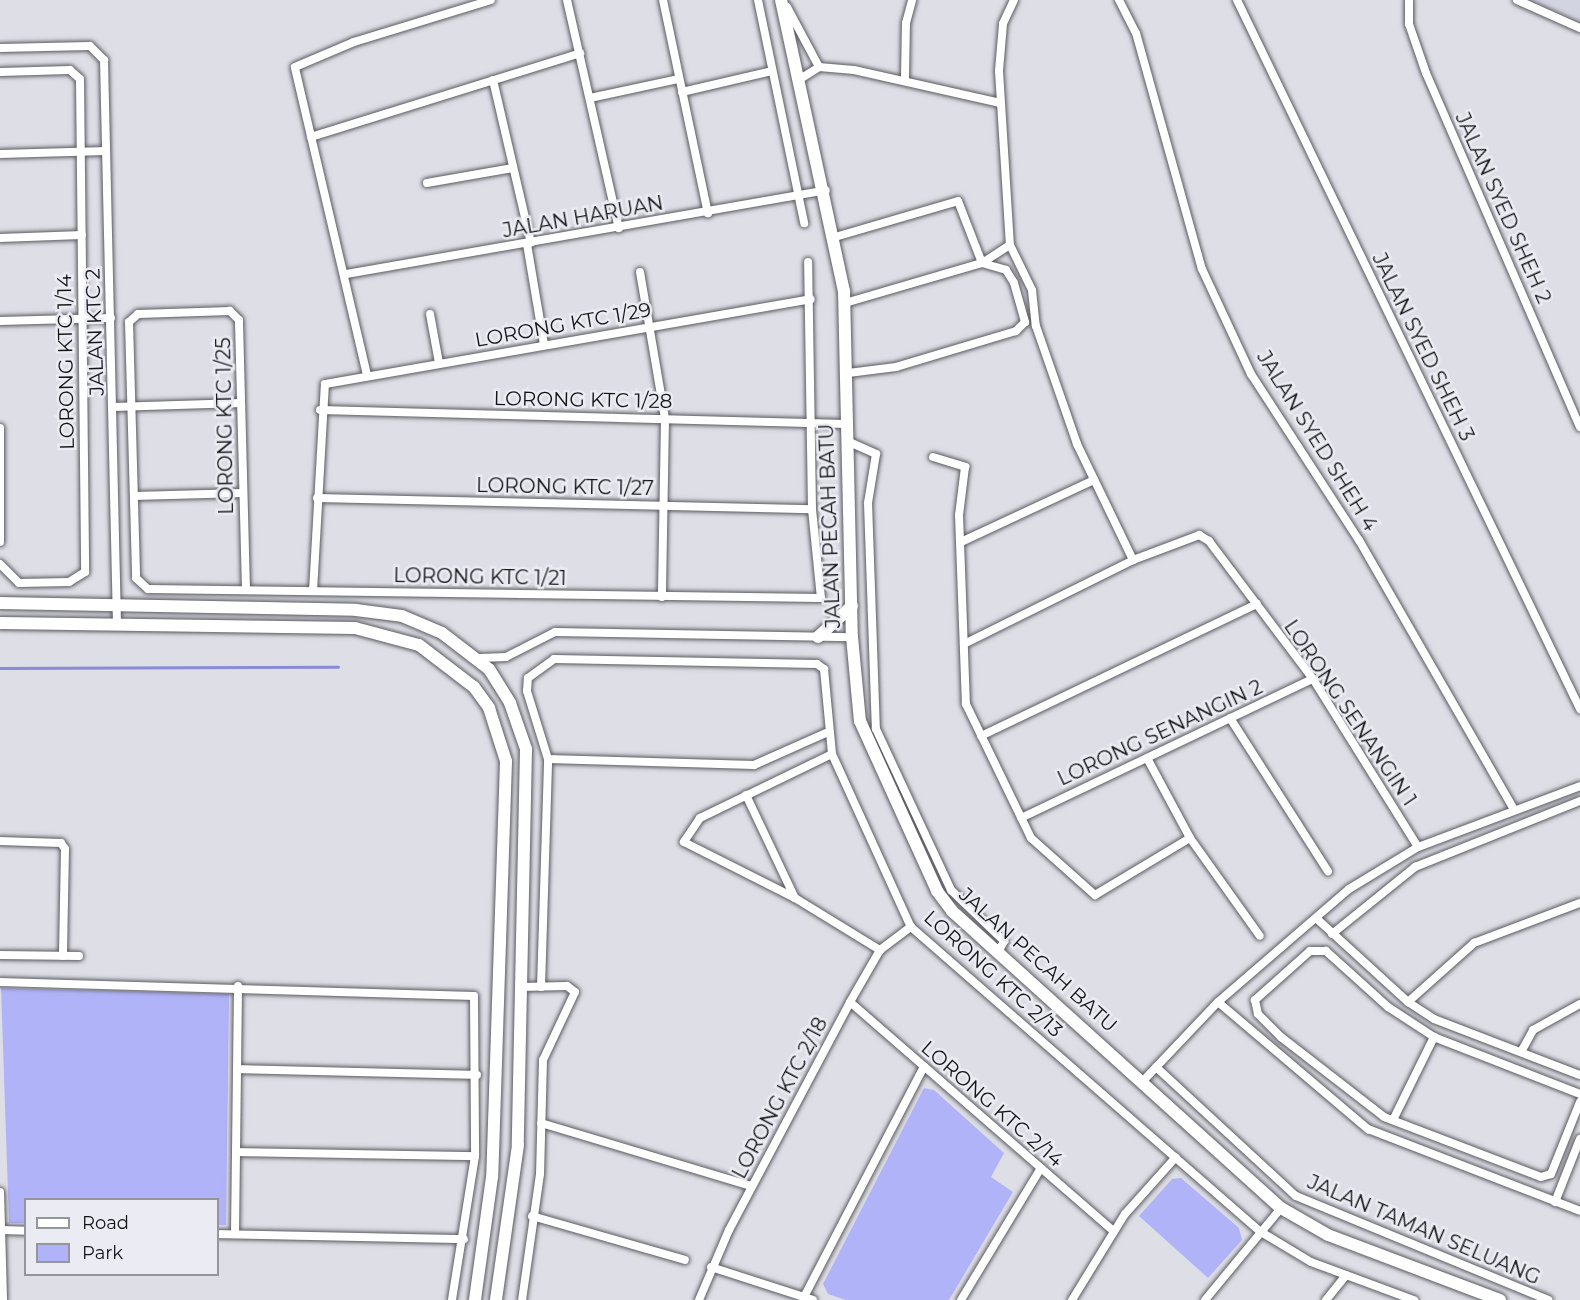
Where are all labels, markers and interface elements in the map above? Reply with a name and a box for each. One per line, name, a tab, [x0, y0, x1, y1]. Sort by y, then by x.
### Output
street label: JALAN SYED SHEH 2	[1450, 109, 1556, 307]
street label: JALAN HARUAN	[501, 191, 665, 243]
street label: JALAN SYED SHEH 3	[1367, 249, 1479, 445]
street label: JALAN KTC 2	[81, 268, 109, 396]
street label: LORONG KTC 1/14	[52, 274, 80, 450]
street label: LORONG KTC 1/29	[473, 298, 653, 352]
street label: LORONG KTC 1/25	[211, 337, 239, 515]
street label: JALAN SYED SHEH 4	[1252, 346, 1382, 536]
street label: LORONG KTC 1/28	[493, 386, 673, 414]
street label: JALAN PECAH BATU	[814, 423, 846, 629]
street label: LORONG KTC 1/27	[476, 473, 654, 501]
street label: LORONG KTC 1/21	[393, 563, 567, 591]
street label: LORONG SENANGIN 1	[1279, 615, 1421, 811]
street label: LORONG SENANGIN 2	[1054, 675, 1266, 791]
street label: JALAN PECAH BATU	[954, 883, 1122, 1037]
street label: LORONG KTC 2/13	[919, 905, 1067, 1043]
street label: LORONG KTC 2/18	[727, 1013, 833, 1183]
street label: LORONG KTC 2/14	[916, 1036, 1068, 1172]
street label: JALAN TAMAN SELUANG	[1304, 1170, 1544, 1290]
legend	[24, 1198, 219, 1276]
text: Road	[82, 1212, 129, 1234]
text: Park	[82, 1242, 123, 1264]

